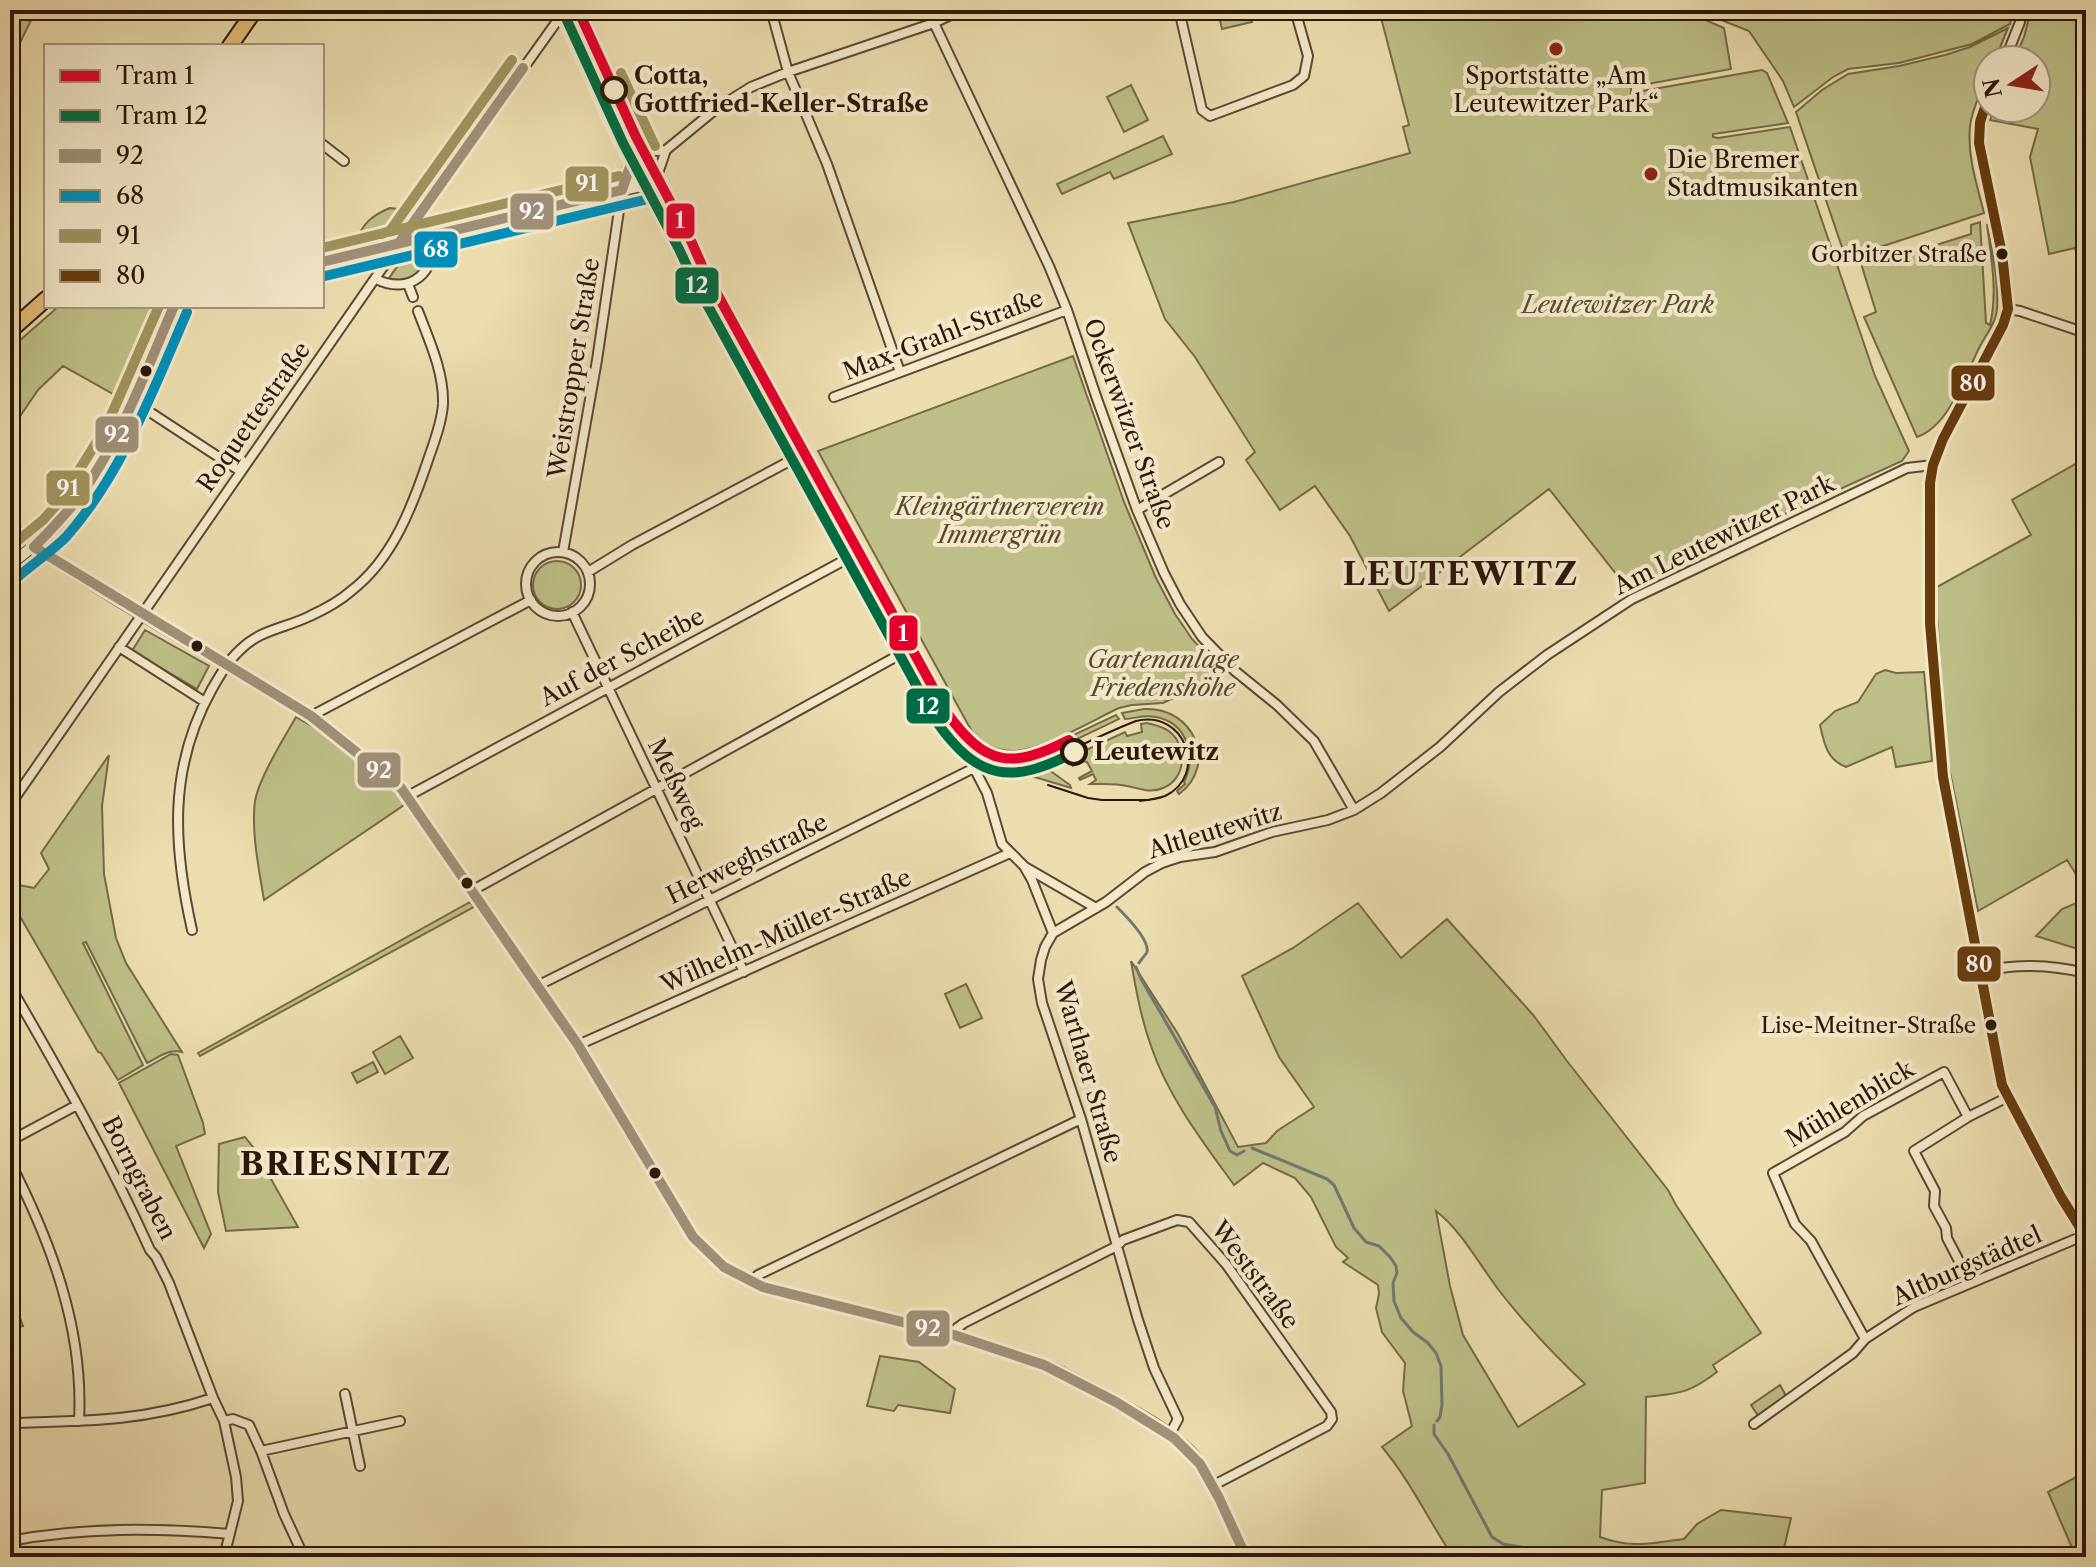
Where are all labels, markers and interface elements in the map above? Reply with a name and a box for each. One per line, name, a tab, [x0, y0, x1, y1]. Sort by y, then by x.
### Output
marker: Sportstätte „Am Leutewitzer Park“	[1547, 40, 1565, 58]
legend	[44, 44, 324, 308]
north arrow	[1972, 44, 2052, 124]
text: Tram 1	[116, 61, 194, 90]
place label: Cotta, Gottfried-Keller-Straße	[634, 61, 929, 118]
place label: Sportstätte „Am Leutewitzer Park“	[1453, 61, 1659, 118]
text: N	[1978, 76, 2008, 100]
marker: Cotta, Gottfried-Keller-Straße	[601, 77, 627, 103]
text: Tram 12	[116, 101, 208, 130]
text: 92	[116, 141, 144, 170]
place label: Die Bremer Stadtmusikanten	[1667, 145, 1859, 202]
line badge: 91	[564, 165, 610, 203]
marker: Die Bremer Stadtmusikanten	[1642, 165, 1660, 183]
text: 91	[575, 170, 599, 197]
text: 68	[116, 181, 144, 210]
line badge: 92	[509, 192, 555, 231]
text: 92	[519, 198, 545, 225]
line badge: 1	[665, 202, 696, 240]
text: 1	[675, 207, 685, 234]
text: 91	[116, 221, 140, 250]
line badge: 68	[413, 230, 459, 269]
text: 68	[423, 236, 449, 263]
place label: Gorbitzer Straße	[1811, 241, 1987, 268]
marker: Gorbitzer Straße	[1994, 246, 2010, 262]
street label: Weistropper Straße	[542, 256, 605, 481]
text: 80	[116, 261, 145, 290]
line badge: 12	[674, 266, 720, 305]
text: 12	[686, 272, 708, 299]
street label: Max-Grahl-Straße	[839, 283, 1047, 386]
park label: Leutewitzer Park	[1520, 290, 1715, 319]
street label: Ockerwitzer Straße	[1078, 314, 1181, 533]
street label: Roquettestraße	[191, 336, 316, 497]
unlabelled marker	[138, 363, 154, 379]
line badge: 80	[1950, 364, 1996, 402]
text: 80	[1959, 370, 1987, 397]
line badge: 92	[94, 415, 140, 454]
text: 92	[104, 421, 130, 448]
street label: Am Leutewitzer Park	[1608, 468, 1840, 601]
line badge: 91	[45, 469, 91, 507]
text: 91	[56, 475, 80, 502]
park label: Kleingärtnerverein Immergrün	[893, 492, 1105, 549]
district label: LEUTEWITZ	[1343, 554, 1579, 593]
street label: Auf der Scheibe	[534, 601, 709, 713]
line badge: 1	[888, 614, 919, 652]
text: 1	[898, 620, 908, 647]
unlabelled marker	[189, 638, 205, 654]
park label: Gartenanlage Friedenshöhe	[1087, 645, 1240, 702]
line badge: 12	[905, 687, 951, 725]
text: 12	[917, 693, 939, 720]
street label: Meßweg	[642, 733, 711, 835]
place label: Leutewitz	[1094, 737, 1219, 766]
marker: Leutewitz	[1061, 739, 1087, 765]
line badge: 92	[356, 751, 402, 789]
text: 92	[366, 757, 392, 784]
street label: Altleutewitz	[1144, 796, 1285, 865]
street label: Herweghstraße	[662, 807, 832, 910]
street label: Wilhelm-Müller-Straße	[655, 862, 916, 999]
unlabelled marker	[459, 875, 475, 891]
line badge: 80	[1956, 945, 2002, 983]
text: 80	[1965, 951, 1993, 978]
street label: Warthaer Straße	[1048, 976, 1128, 1166]
place label: Lise-Meitner-Straße	[1761, 1012, 1976, 1039]
marker: Lise-Meitner-Straße	[1983, 1017, 1999, 1033]
street label: Mühlenblick	[1780, 1053, 1920, 1153]
street label: Borngraben	[96, 1111, 183, 1244]
district label: BRIESNITZ	[240, 1144, 452, 1183]
unlabelled marker	[647, 1165, 663, 1181]
street label: Weststraße	[1205, 1214, 1306, 1335]
street label: Altburgstädtel	[1887, 1220, 2046, 1312]
line badge: 92	[905, 1309, 951, 1348]
text: 92	[915, 1315, 941, 1342]

